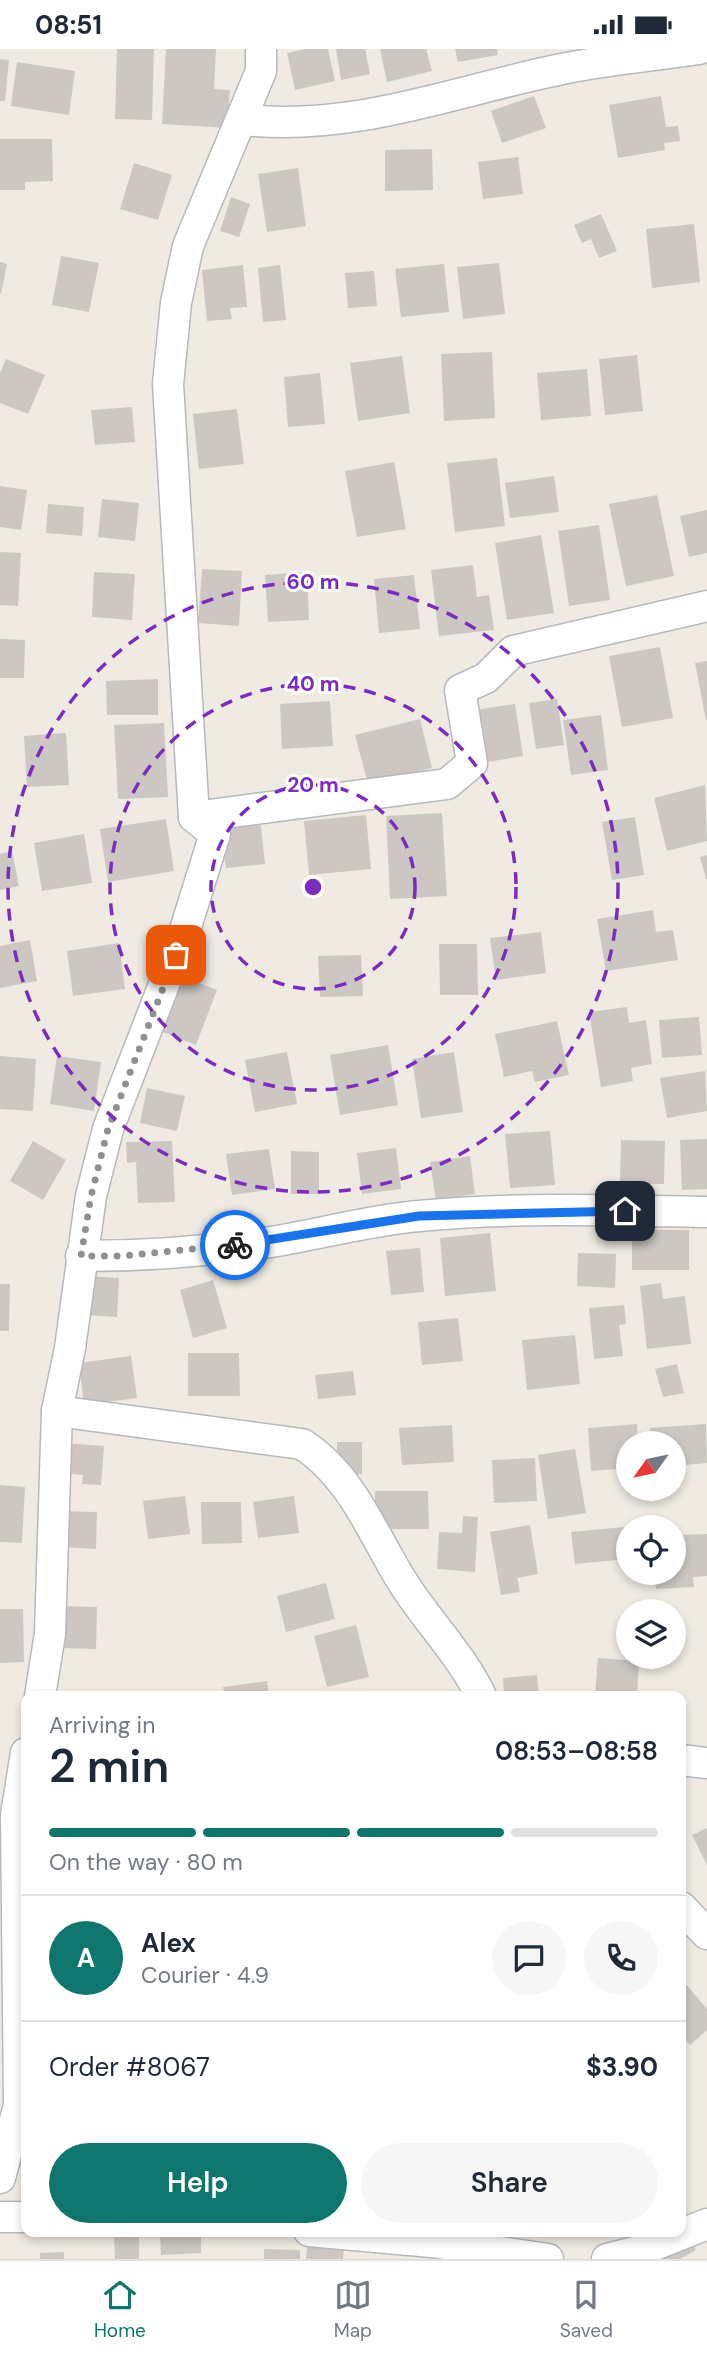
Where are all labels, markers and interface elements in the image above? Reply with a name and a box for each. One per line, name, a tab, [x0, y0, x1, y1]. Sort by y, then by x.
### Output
text: 08:51	[35, 8, 102, 42]
text: 60 m	[287, 568, 339, 596]
text: 40 m	[286, 670, 340, 698]
text: 20 m	[287, 771, 339, 799]
centre of rings	[301, 875, 325, 899]
pin	[146, 925, 206, 985]
icon: bag	[157, 936, 195, 974]
pin	[595, 1181, 655, 1241]
icon: home	[606, 1192, 644, 1230]
courier	[200, 1210, 270, 1280]
icon: bike	[216, 1226, 254, 1264]
north arrow	[616, 1431, 686, 1501]
map controls	[616, 1431, 686, 1669]
button: locate	[616, 1515, 686, 1585]
button: layers	[616, 1599, 686, 1669]
text: Arriving in	[49, 1710, 155, 1740]
text: 08:53–08:58	[495, 1734, 658, 1768]
text: 2 min	[49, 1736, 169, 1796]
text: On the way · 80 m	[49, 1847, 243, 1877]
button: chat	[492, 1921, 566, 1995]
button: phone	[584, 1921, 658, 1995]
text: Alex	[141, 1926, 196, 1960]
text: A	[77, 1941, 95, 1975]
text: Courier · 4.9	[141, 1960, 269, 1990]
text: Order #8067	[49, 2050, 210, 2084]
text: $3.90	[586, 2050, 658, 2084]
button: Help	[49, 2143, 347, 2223]
button: Share	[361, 2143, 658, 2223]
tab: Home	[94, 2276, 146, 2343]
tab: Map	[334, 2276, 372, 2343]
tab: Saved	[560, 2276, 613, 2343]

